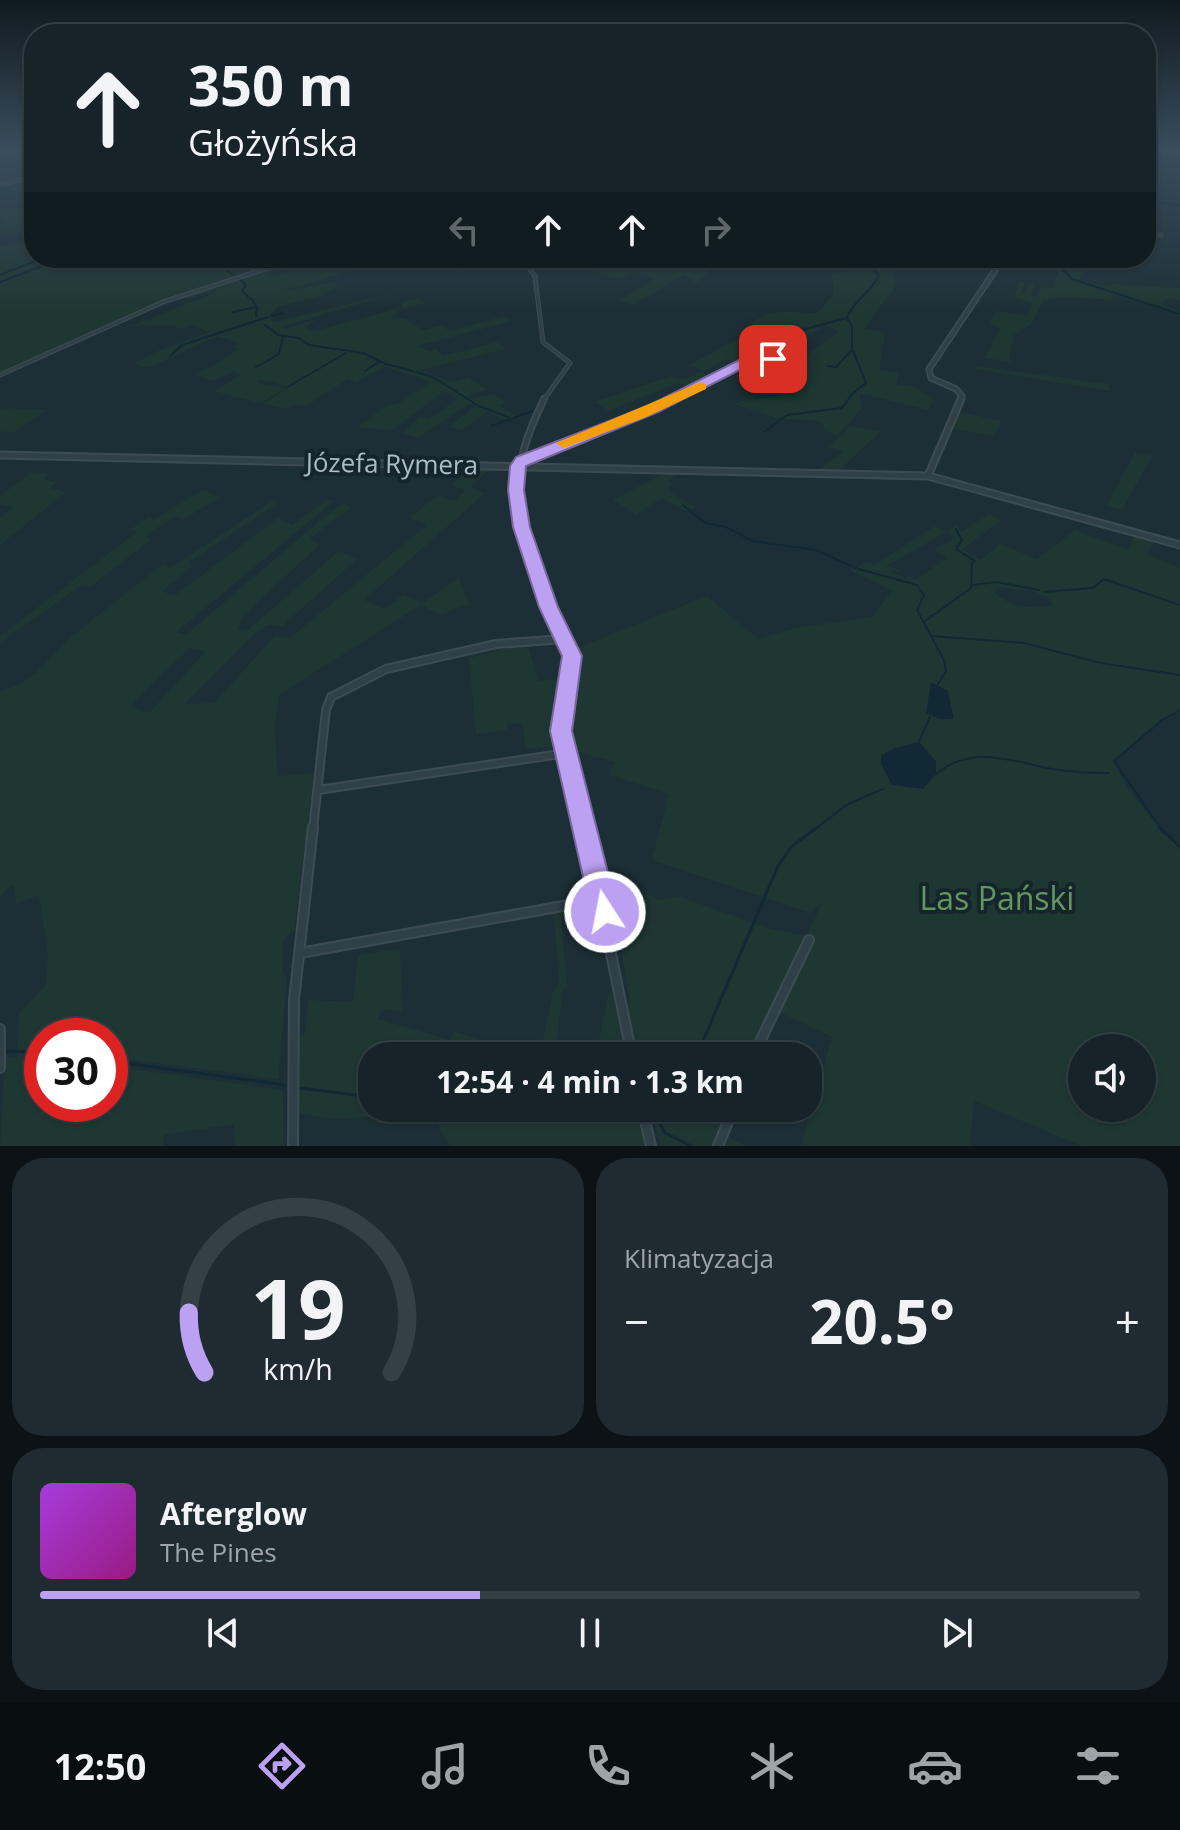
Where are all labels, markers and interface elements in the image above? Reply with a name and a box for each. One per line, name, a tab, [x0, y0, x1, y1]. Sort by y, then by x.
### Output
text: 350 m	[188, 46, 354, 122]
icon: ahead	[56, 56, 160, 160]
text: Głożyńska	[188, 118, 358, 167]
icon: left	[442, 208, 486, 252]
icon: ahead	[526, 208, 570, 252]
icon: ahead	[610, 208, 654, 252]
icon: right	[694, 208, 738, 252]
pin	[739, 325, 807, 393]
icon: arrive	[751, 337, 795, 381]
street label: Józefa Rymera	[303, 443, 478, 482]
position arrow	[563, 870, 647, 954]
park label: Las Pański	[920, 876, 1074, 919]
speed limit sign: 30	[24, 1018, 128, 1122]
map controls	[1068, 1034, 1156, 1122]
button: sound	[1068, 1034, 1156, 1122]
text: 12:54 · 4 min · 1.3 km	[436, 1061, 744, 1102]
text: Klimatyzacja	[624, 1240, 774, 1276]
text: 19	[250, 1250, 346, 1363]
text: 20.5°	[809, 1280, 955, 1362]
text: −	[624, 1291, 649, 1351]
text: +	[1115, 1291, 1140, 1351]
text: km/h	[263, 1349, 333, 1388]
text: Afterglow	[160, 1493, 307, 1534]
text: The Pines	[160, 1534, 277, 1570]
icon: previous	[201, 1611, 245, 1655]
icon: pause	[568, 1611, 612, 1655]
icon: next	[935, 1611, 979, 1655]
icon: directions	[254, 1738, 310, 1794]
icon: music	[417, 1738, 473, 1794]
icon: phone	[580, 1738, 636, 1794]
icon: climate	[744, 1738, 800, 1794]
icon: car	[907, 1738, 963, 1794]
icon: filters	[1070, 1738, 1126, 1794]
text: 12:50	[54, 1742, 146, 1791]

